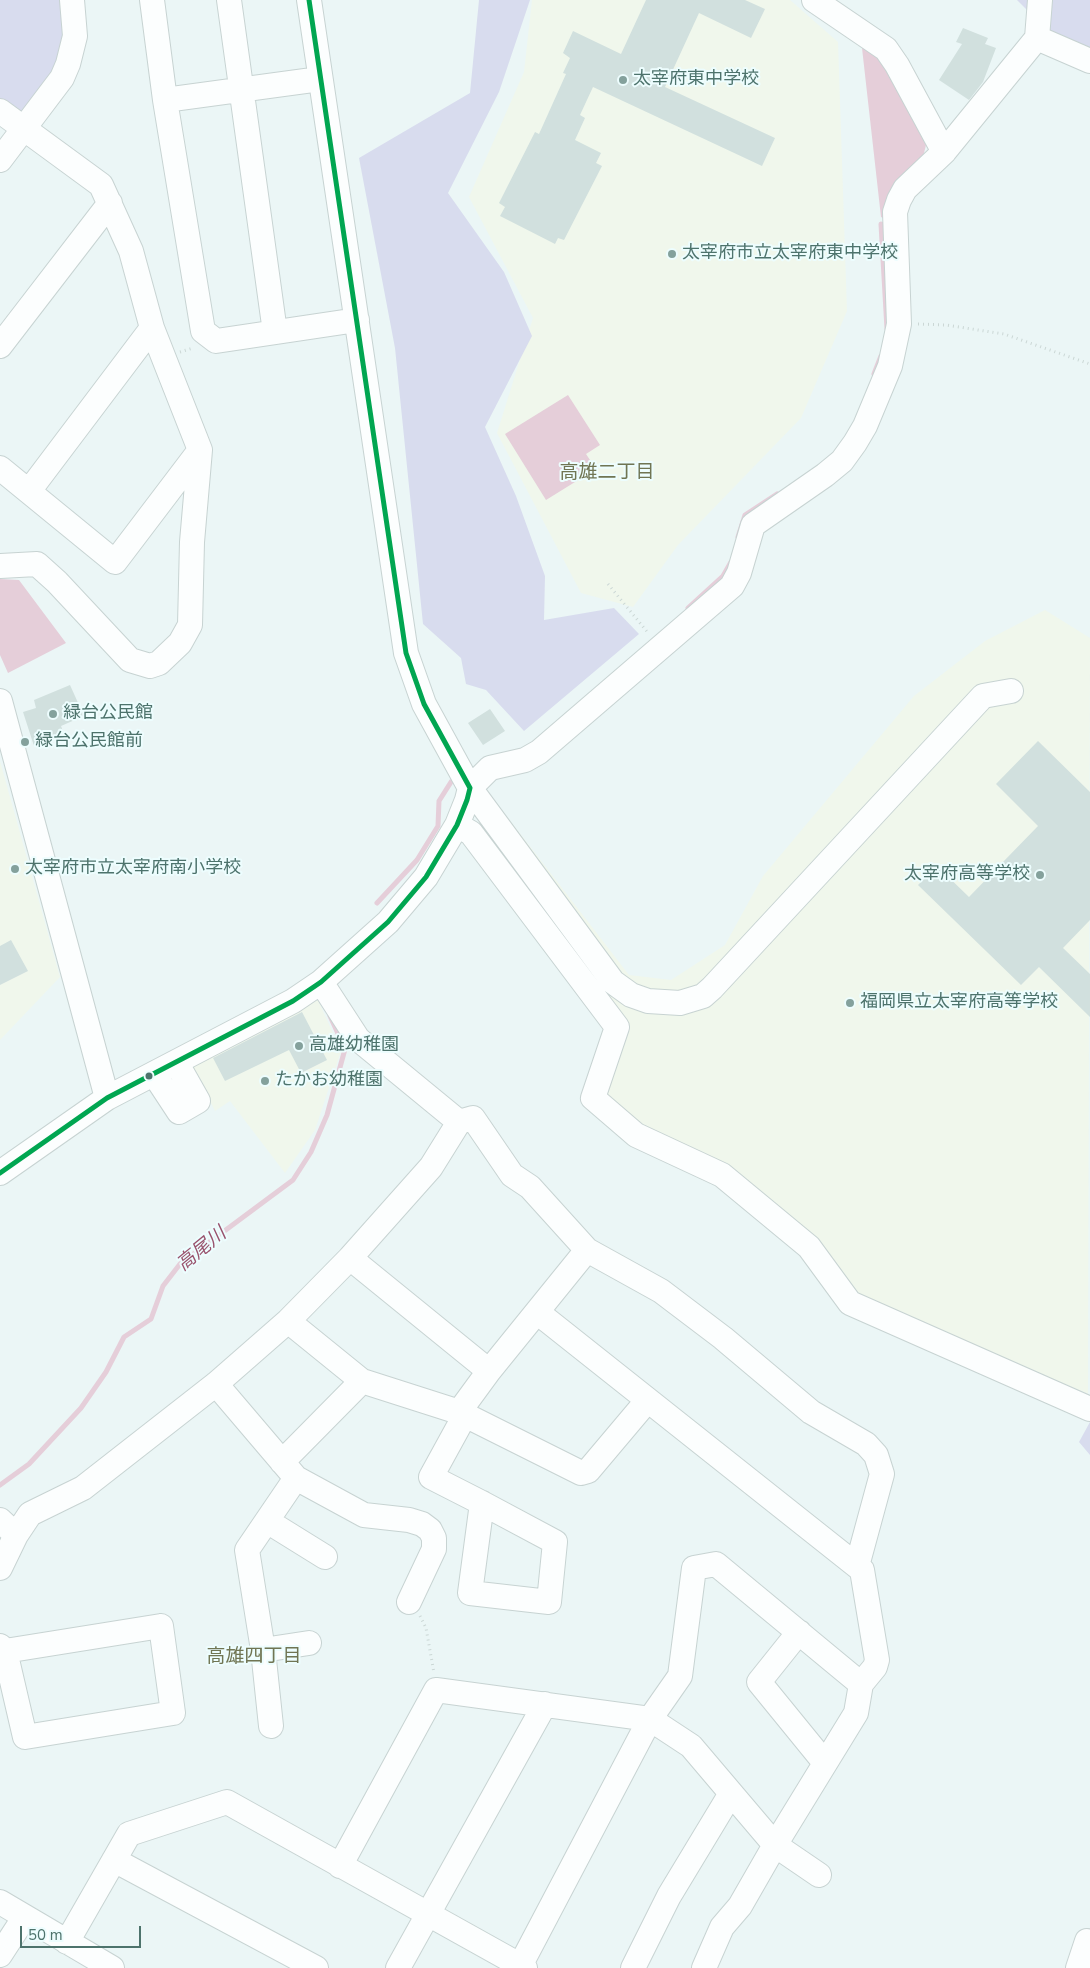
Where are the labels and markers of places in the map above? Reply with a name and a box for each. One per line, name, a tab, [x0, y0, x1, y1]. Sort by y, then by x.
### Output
place label: 太宰府東中学校	[633, 69, 759, 91]
marker: 太宰府東中学校	[617, 74, 629, 86]
place label: 太宰府市立太宰府東中学校	[682, 243, 898, 265]
marker: 太宰府市立太宰府東中学校	[666, 248, 678, 260]
place label: 緑台公民館	[63, 703, 153, 725]
marker: 緑台公民館	[47, 708, 59, 720]
place label: 緑台公民館前	[35, 731, 143, 753]
marker: 緑台公民館前	[19, 736, 31, 748]
place label: 太宰府市立太宰府南小学校	[25, 858, 241, 880]
marker: 太宰府市立太宰府南小学校	[9, 863, 21, 875]
place label: 太宰府高等学校	[904, 864, 1030, 886]
marker: 太宰府高等学校	[1034, 869, 1046, 881]
place label: 福岡県立太宰府高等学校	[860, 992, 1058, 1014]
marker: 福岡県立太宰府高等学校	[844, 997, 856, 1009]
place label: 高雄幼稚園	[309, 1035, 399, 1057]
marker: 高雄幼稚園	[293, 1040, 305, 1052]
place label: たかお幼稚園	[275, 1070, 383, 1092]
unlabelled marker	[144, 1071, 154, 1081]
marker: たかお幼稚園	[259, 1075, 271, 1087]

